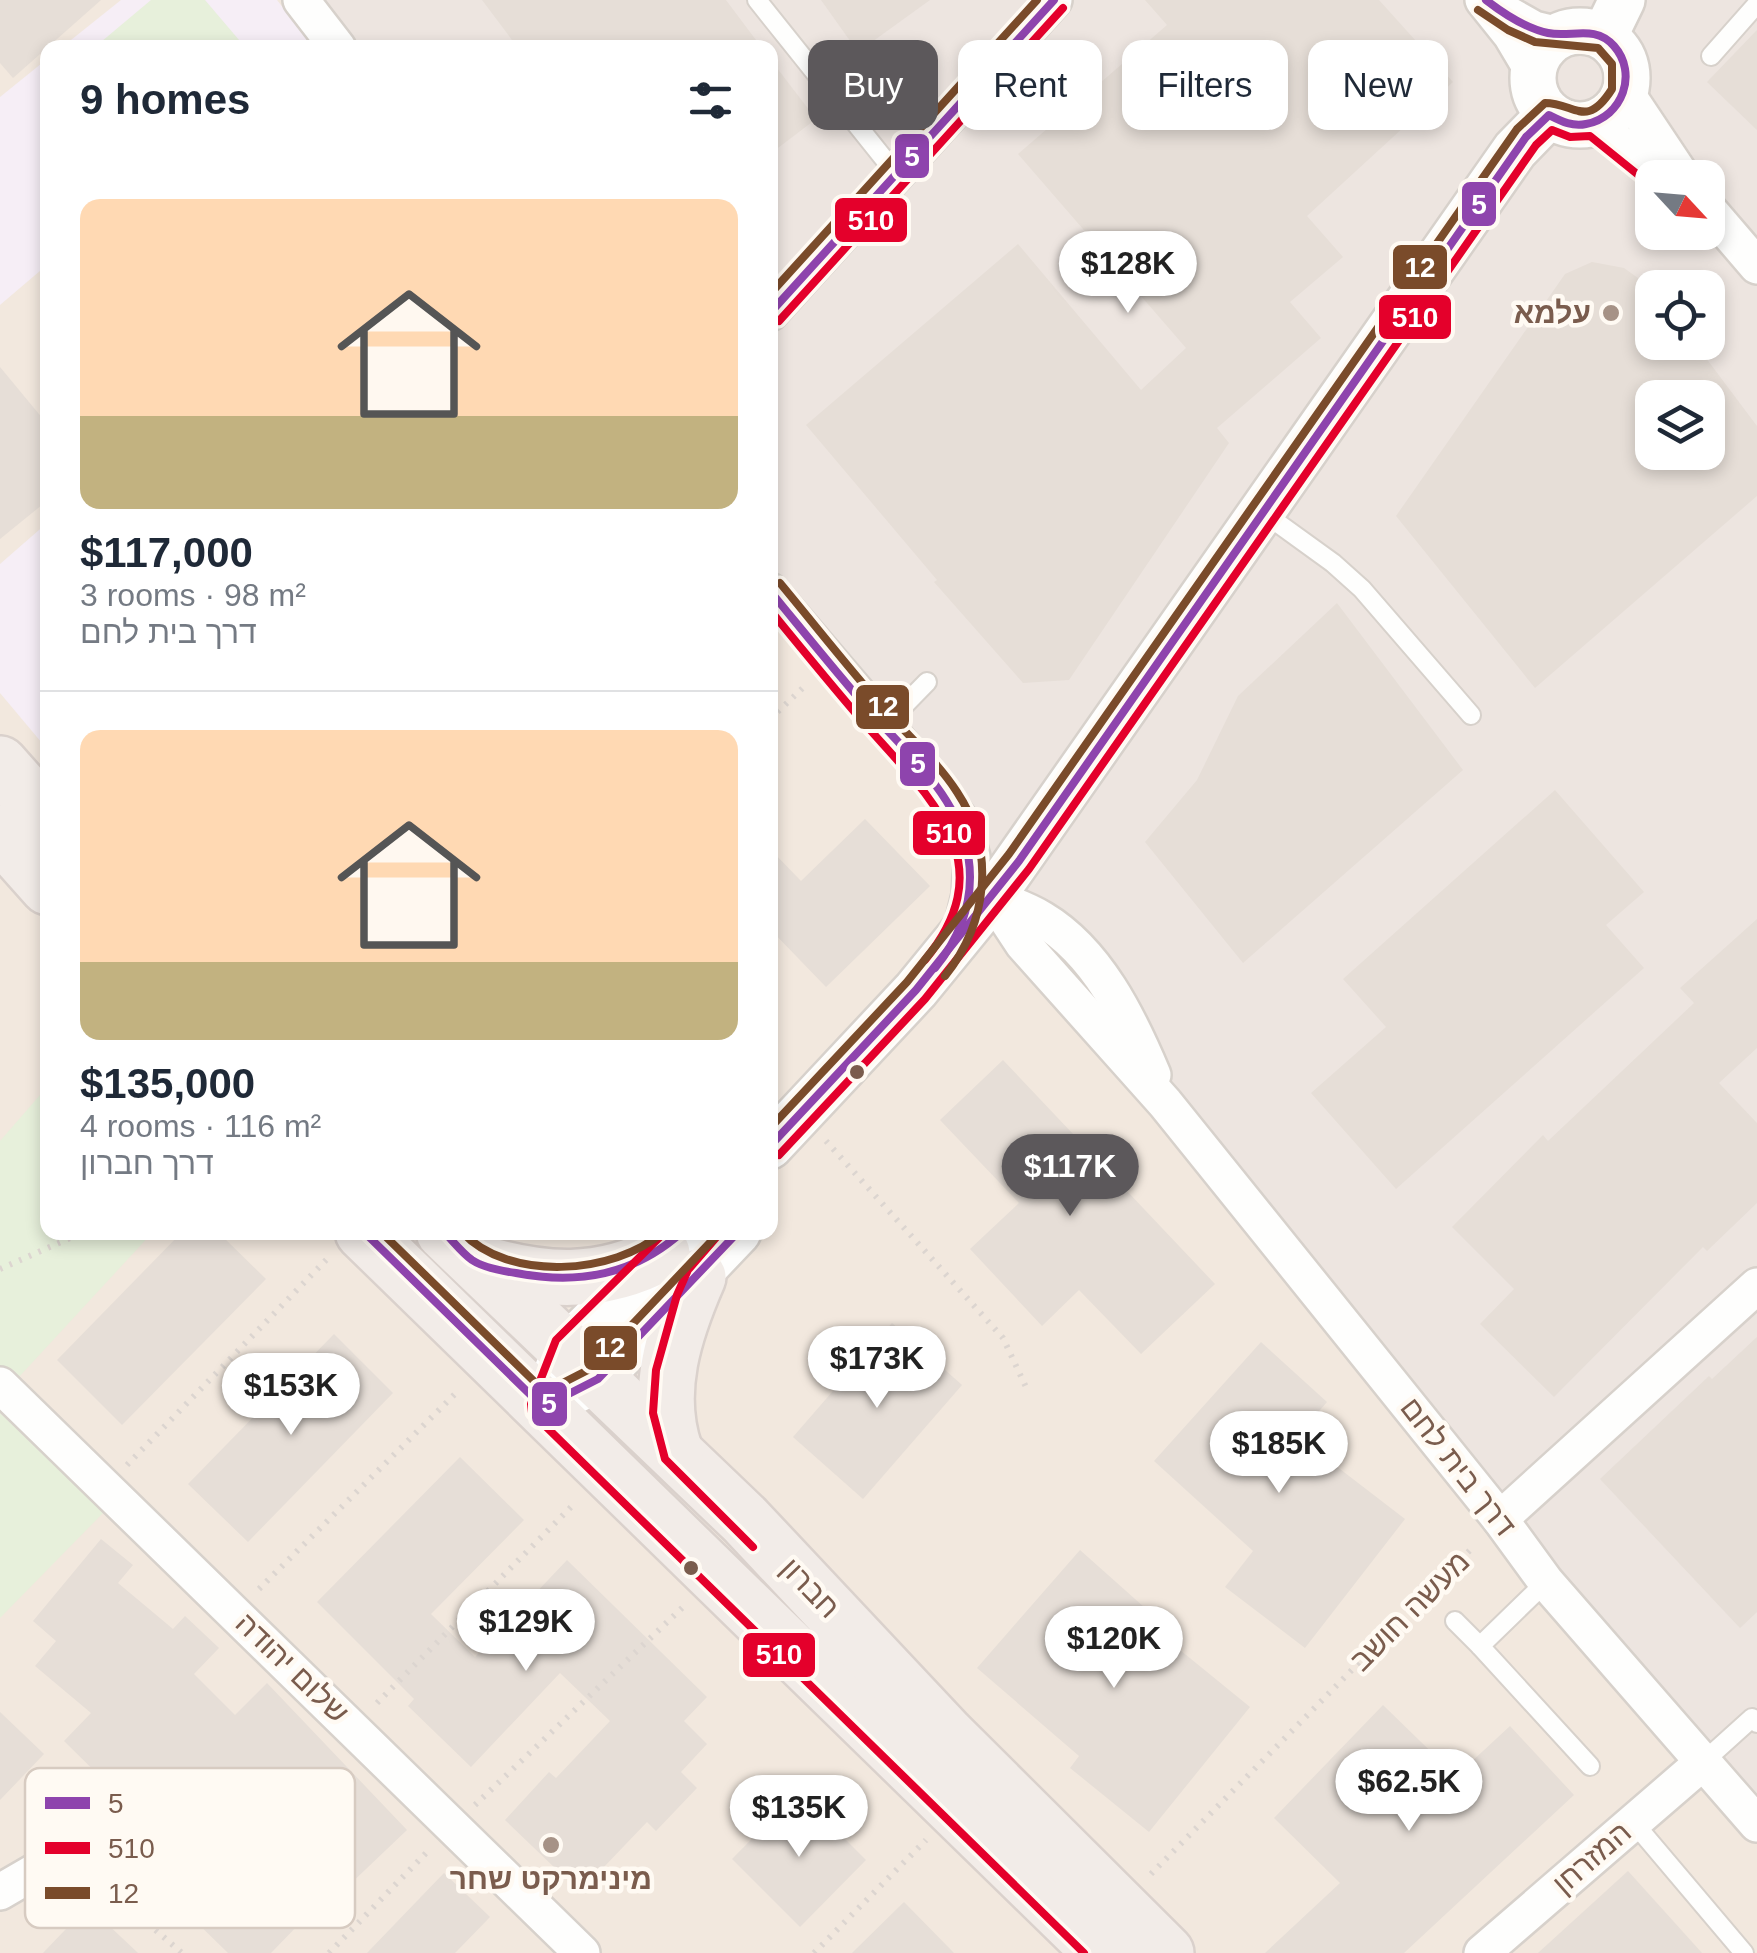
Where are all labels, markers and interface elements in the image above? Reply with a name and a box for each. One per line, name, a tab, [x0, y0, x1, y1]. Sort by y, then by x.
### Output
chip: Buy	[808, 40, 938, 130]
chip: Rent	[958, 40, 1102, 130]
chip: Filters	[1122, 40, 1288, 130]
chip: New	[1308, 40, 1448, 130]
icon: filters	[683, 73, 738, 128]
text: 9 homes	[80, 76, 250, 123]
line badge: 5	[893, 132, 931, 180]
text: 5	[904, 141, 920, 172]
north arrow	[1635, 160, 1725, 250]
map controls	[1635, 160, 1725, 470]
line badge: 5	[1460, 180, 1498, 228]
text: 5	[1471, 189, 1487, 220]
line badge: 510	[833, 196, 909, 244]
text: 510	[848, 205, 894, 236]
pin: $128K	[1058, 231, 1198, 316]
line badge: 12	[1391, 243, 1449, 291]
text: $128K	[1081, 245, 1175, 281]
text: 12	[1404, 252, 1436, 283]
icon: home	[319, 264, 499, 444]
button: locate	[1635, 270, 1725, 360]
line badge: 510	[1377, 293, 1453, 341]
place label: עלמא	[1514, 296, 1591, 329]
text: 510	[1392, 302, 1438, 333]
marker: עלמא	[1600, 302, 1622, 324]
button: layers	[1635, 380, 1725, 470]
text: $117,000	[80, 529, 253, 576]
text: 3 rooms · 98 m²	[80, 577, 306, 613]
text: דרך בית לחם	[80, 614, 257, 650]
line badge: 12	[854, 683, 911, 731]
text: 12	[867, 691, 899, 722]
line badge: 5	[898, 740, 937, 788]
text: 5	[910, 748, 926, 779]
icon: home	[319, 795, 499, 975]
line badge: 510	[911, 809, 987, 857]
text: 510	[926, 818, 972, 849]
text: $135,000	[80, 1060, 255, 1107]
unlabelled marker	[847, 1062, 867, 1082]
text: 4 rooms · 116 m²	[80, 1108, 321, 1144]
pin: $117K	[1000, 1134, 1140, 1219]
text: דרך חברון	[80, 1145, 214, 1181]
text: $117K	[1024, 1148, 1116, 1184]
line badge: 12	[582, 1324, 639, 1372]
pin: $173K	[807, 1326, 947, 1411]
text: 12	[594, 1332, 626, 1363]
text: $173K	[830, 1340, 924, 1376]
pin: $153K	[221, 1353, 361, 1438]
text: $153K	[244, 1367, 338, 1403]
line badge: 5	[530, 1380, 569, 1428]
text: 5	[541, 1388, 557, 1419]
street label: דרך בית לחם	[1394, 1391, 1522, 1542]
pin: $185K	[1209, 1411, 1349, 1496]
text: $185K	[1232, 1425, 1326, 1461]
street label: מעשה חושב	[1343, 1544, 1476, 1677]
street label: חברון	[774, 1551, 846, 1624]
unlabelled marker	[681, 1558, 701, 1578]
pin: $129K	[456, 1589, 596, 1674]
text: $129K	[479, 1603, 573, 1639]
street label: שלום יהודה	[229, 1606, 355, 1729]
pin: $120K	[1044, 1606, 1184, 1691]
text: $120K	[1067, 1620, 1161, 1656]
line badge: 510	[741, 1631, 817, 1679]
text: 510	[756, 1639, 802, 1670]
pin: $62.5K	[1328, 1749, 1490, 1834]
text: $62.5K	[1357, 1763, 1461, 1799]
legend	[25, 1768, 355, 1928]
pin: $135K	[729, 1775, 869, 1860]
text: 5	[108, 1788, 124, 1819]
text: $135K	[752, 1789, 846, 1825]
street label: המזרחן	[1546, 1815, 1637, 1900]
text: 510	[108, 1833, 155, 1864]
marker: מינימרקט שחר	[540, 1834, 562, 1856]
place label: מינימרקט שחר	[450, 1862, 652, 1895]
text: 12	[108, 1878, 139, 1909]

